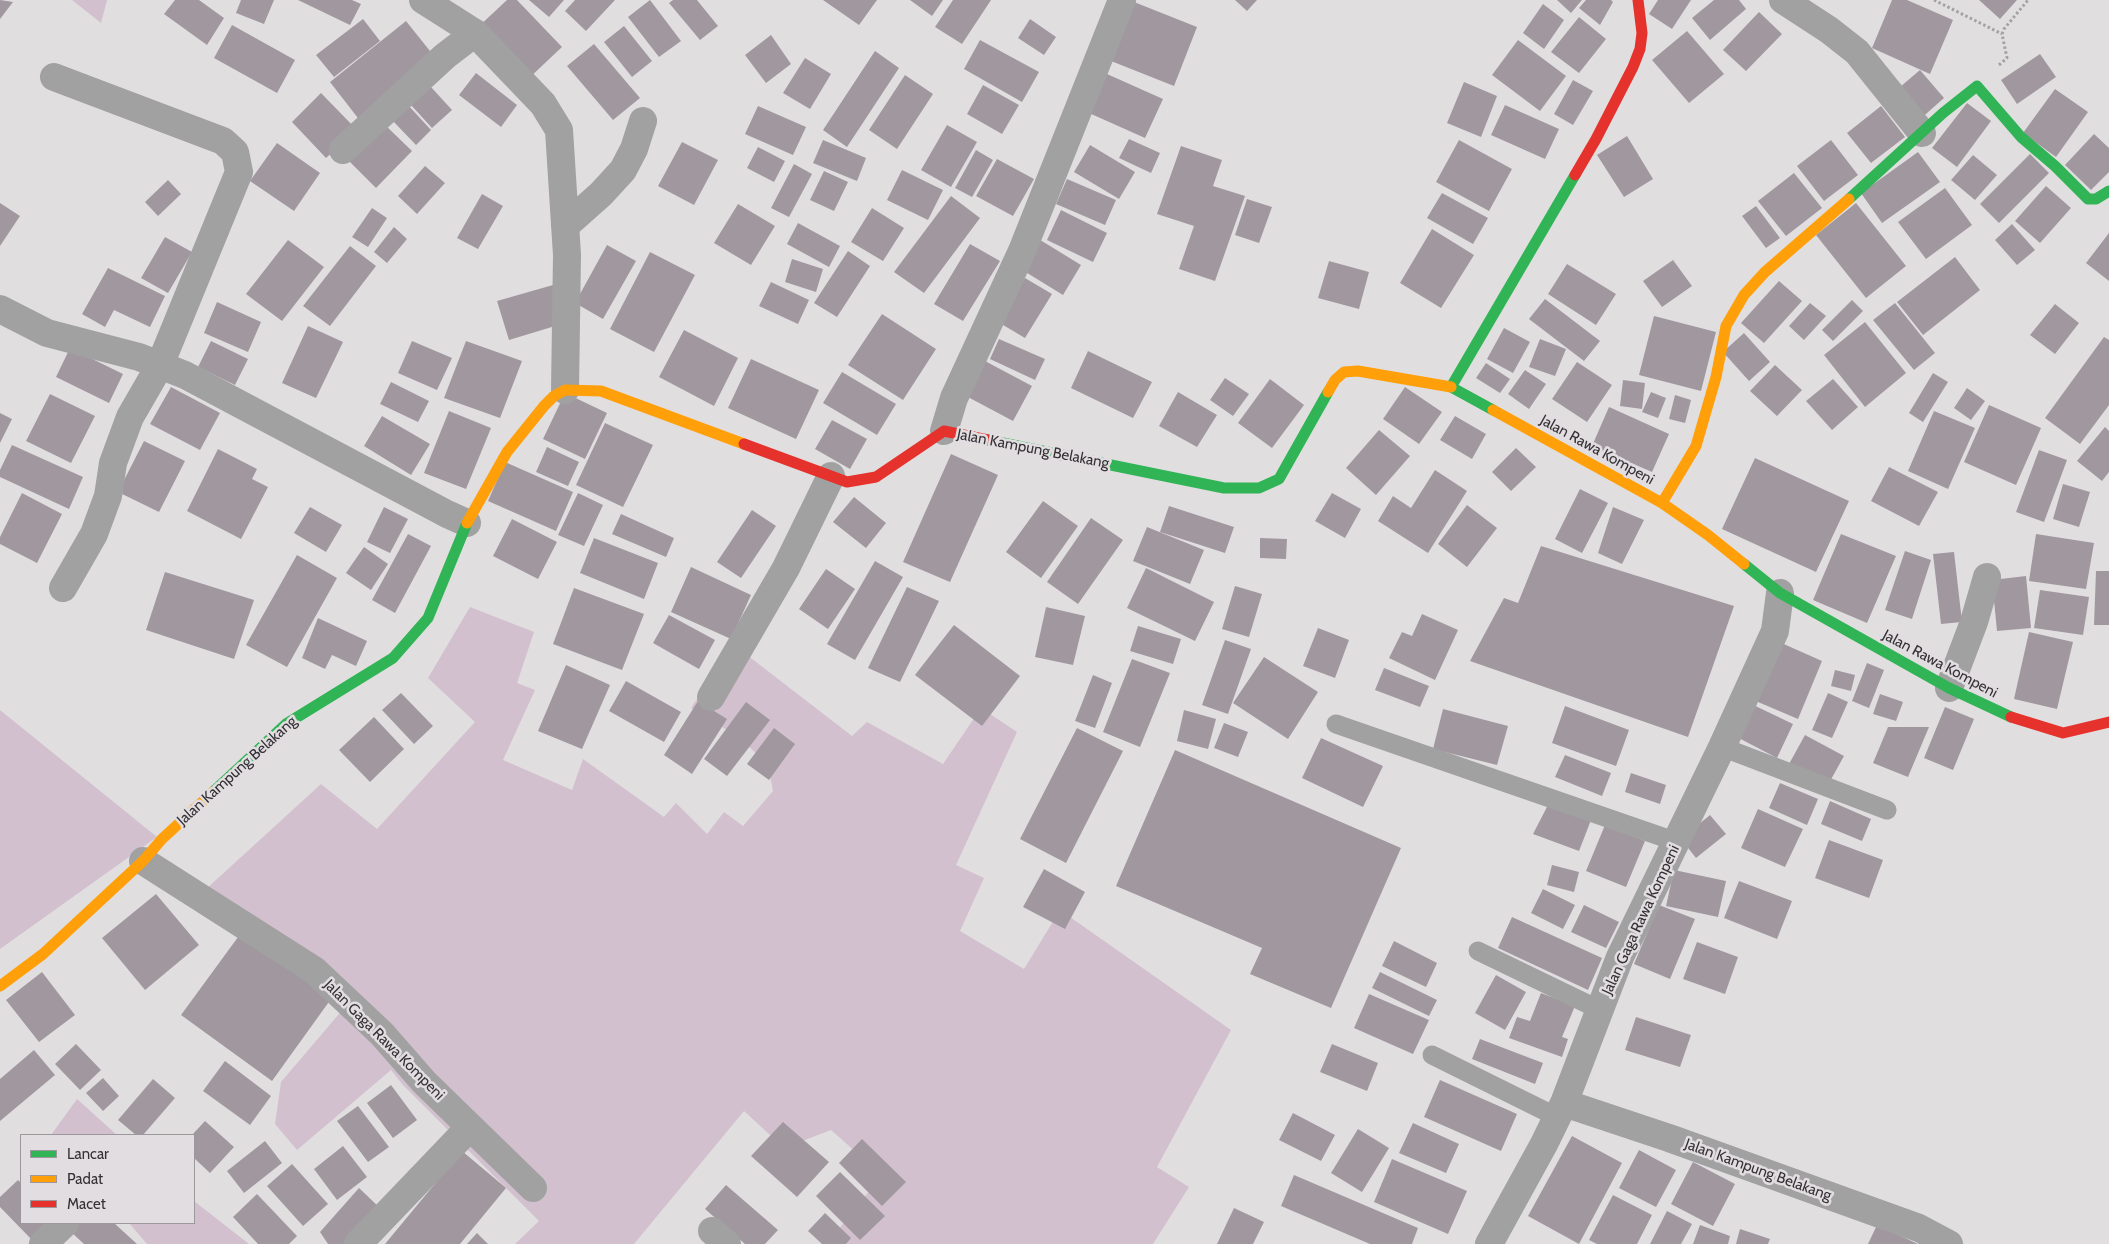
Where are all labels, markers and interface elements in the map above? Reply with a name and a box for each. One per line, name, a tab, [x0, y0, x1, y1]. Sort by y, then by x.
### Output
street label: Jalan Rawa Kompeni	[1537, 411, 1657, 489]
street label: Jalan Kampung Belakang	[955, 425, 1111, 473]
street label: Jalan Rawa Kompeni	[1879, 626, 2001, 702]
street label: Jalan Kampung Belakang	[173, 713, 301, 829]
street label: Jalan Gaga Rawa Kompeni	[1598, 842, 1684, 998]
street label: Jalan Gaga Rawa Kompeni	[320, 976, 448, 1104]
legend	[20, 1134, 195, 1224]
street label: Jalan Kampung Belakang	[1682, 1135, 1834, 1205]
text: Lancar	[67, 1145, 109, 1163]
text: Padat	[67, 1170, 103, 1188]
text: Macet	[67, 1195, 106, 1213]

